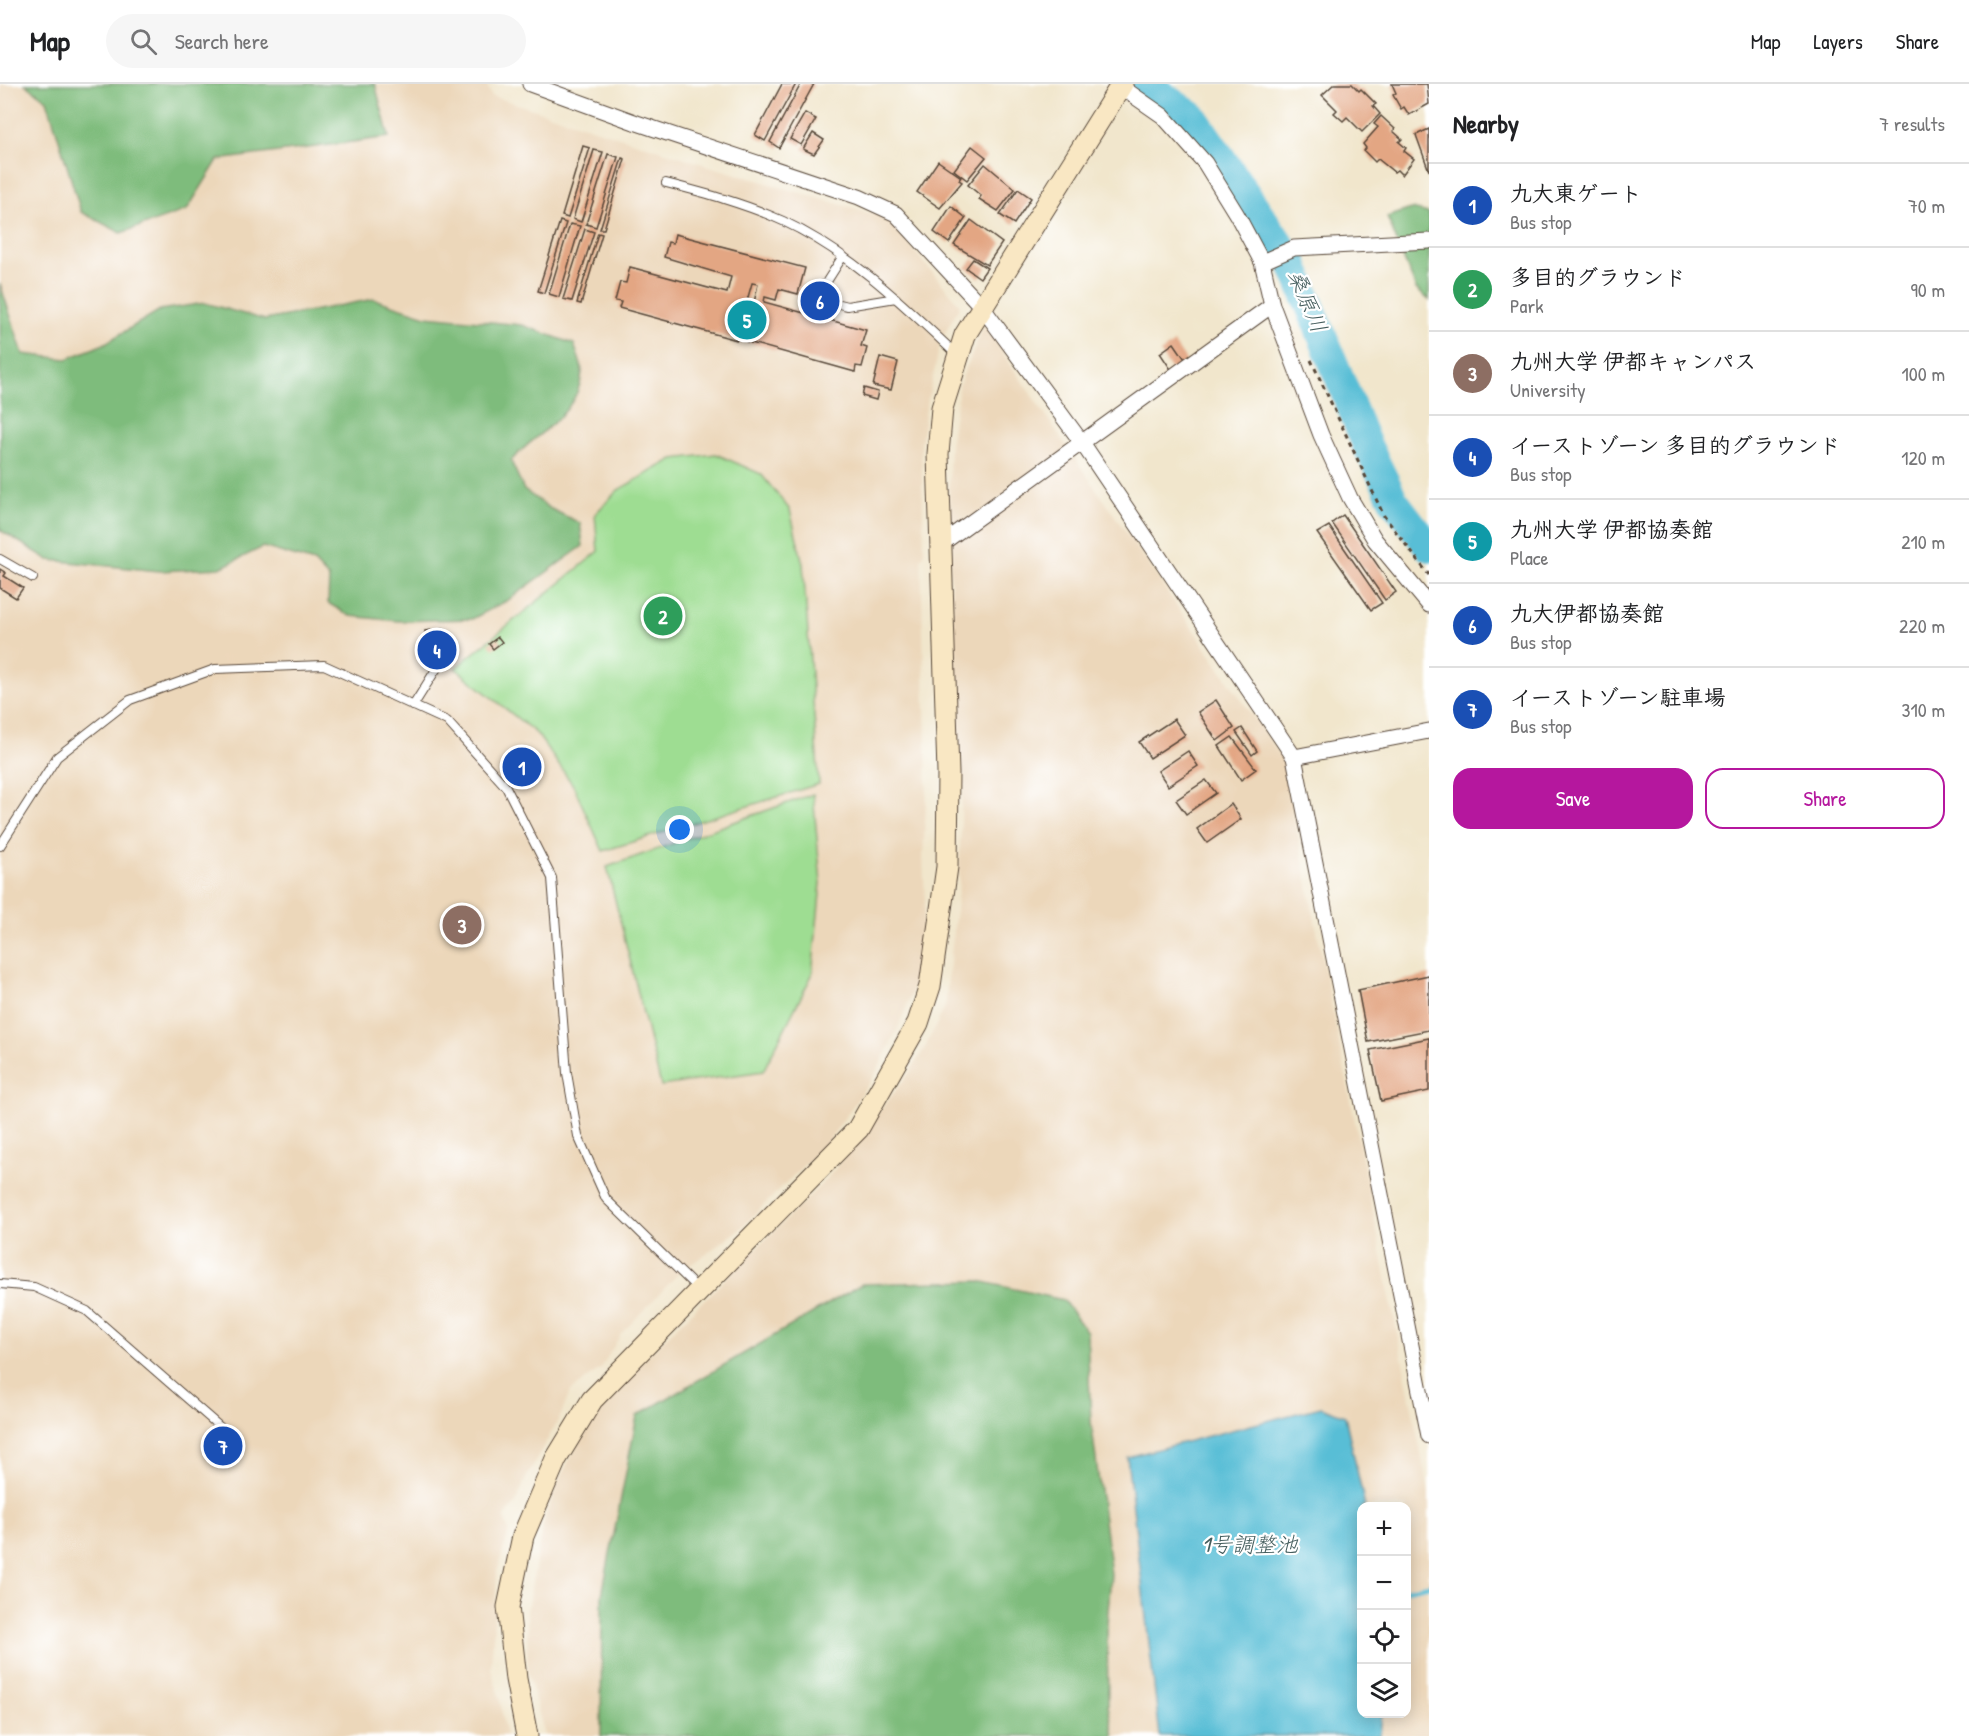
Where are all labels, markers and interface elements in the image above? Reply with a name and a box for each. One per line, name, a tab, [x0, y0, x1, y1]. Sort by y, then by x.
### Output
search box	[106, 14, 526, 68]
text: Map	[30, 22, 70, 60]
icon: search	[127, 25, 160, 58]
text: Search here	[175, 26, 269, 56]
text: Map	[1751, 27, 1780, 56]
text: Layers	[1813, 27, 1863, 56]
text: Share	[1896, 27, 1939, 56]
text: Nearby	[1453, 106, 1519, 141]
text: 7 results	[1879, 110, 1945, 137]
text: 九大東ゲート	[1510, 178, 1642, 208]
text: 1	[1469, 192, 1476, 219]
text: 70 m	[1908, 192, 1945, 219]
text: Bus stop	[1510, 208, 1572, 235]
text: 多目的グラウンド	[1510, 262, 1686, 292]
water label: 桑原川	[1281, 265, 1335, 337]
text: 2	[1468, 276, 1477, 303]
text: 90 m	[1911, 276, 1945, 303]
pin: 6	[800, 278, 840, 324]
text: Park	[1510, 292, 1543, 319]
pin: 5	[728, 298, 766, 342]
text: 九州大学 伊都キャンパス	[1510, 346, 1756, 376]
text: 3	[1468, 360, 1477, 387]
text: 100 m	[1902, 360, 1945, 387]
text: University	[1510, 376, 1586, 403]
text: イーストゾーン 多目的グラウンド	[1510, 430, 1841, 460]
text: 4	[1469, 444, 1476, 471]
text: 120 m	[1901, 444, 1945, 471]
text: Bus stop	[1510, 460, 1572, 487]
text: 九州大学 伊都協奏館	[1510, 514, 1713, 544]
text: 5	[1468, 528, 1477, 555]
text: 210 m	[1901, 528, 1945, 555]
text: Place	[1510, 544, 1549, 571]
pin: 2	[644, 594, 682, 638]
text: 九大伊都協奏館	[1510, 598, 1664, 628]
text: 6	[1469, 612, 1476, 639]
text: 220 m	[1899, 612, 1945, 639]
pin: 4	[418, 628, 456, 672]
text: Bus stop	[1510, 628, 1572, 655]
text: イーストゾーン駐車場	[1510, 682, 1726, 712]
text: 7	[1468, 696, 1477, 723]
text: 310 m	[1902, 696, 1945, 723]
text: Bus stop	[1510, 712, 1572, 739]
pin: 1	[502, 744, 542, 790]
button: Save	[1453, 768, 1693, 829]
button: Share	[1705, 768, 1945, 829]
your location	[665, 815, 694, 844]
pin: 3	[442, 902, 482, 948]
pin: 7	[204, 1424, 242, 1468]
map controls	[1357, 1502, 1411, 1718]
button: +	[1357, 1502, 1411, 1556]
water label: 1号調整池	[1202, 1529, 1299, 1559]
button: −	[1357, 1556, 1411, 1610]
button: locate	[1357, 1610, 1411, 1664]
button: layers	[1357, 1664, 1411, 1718]

